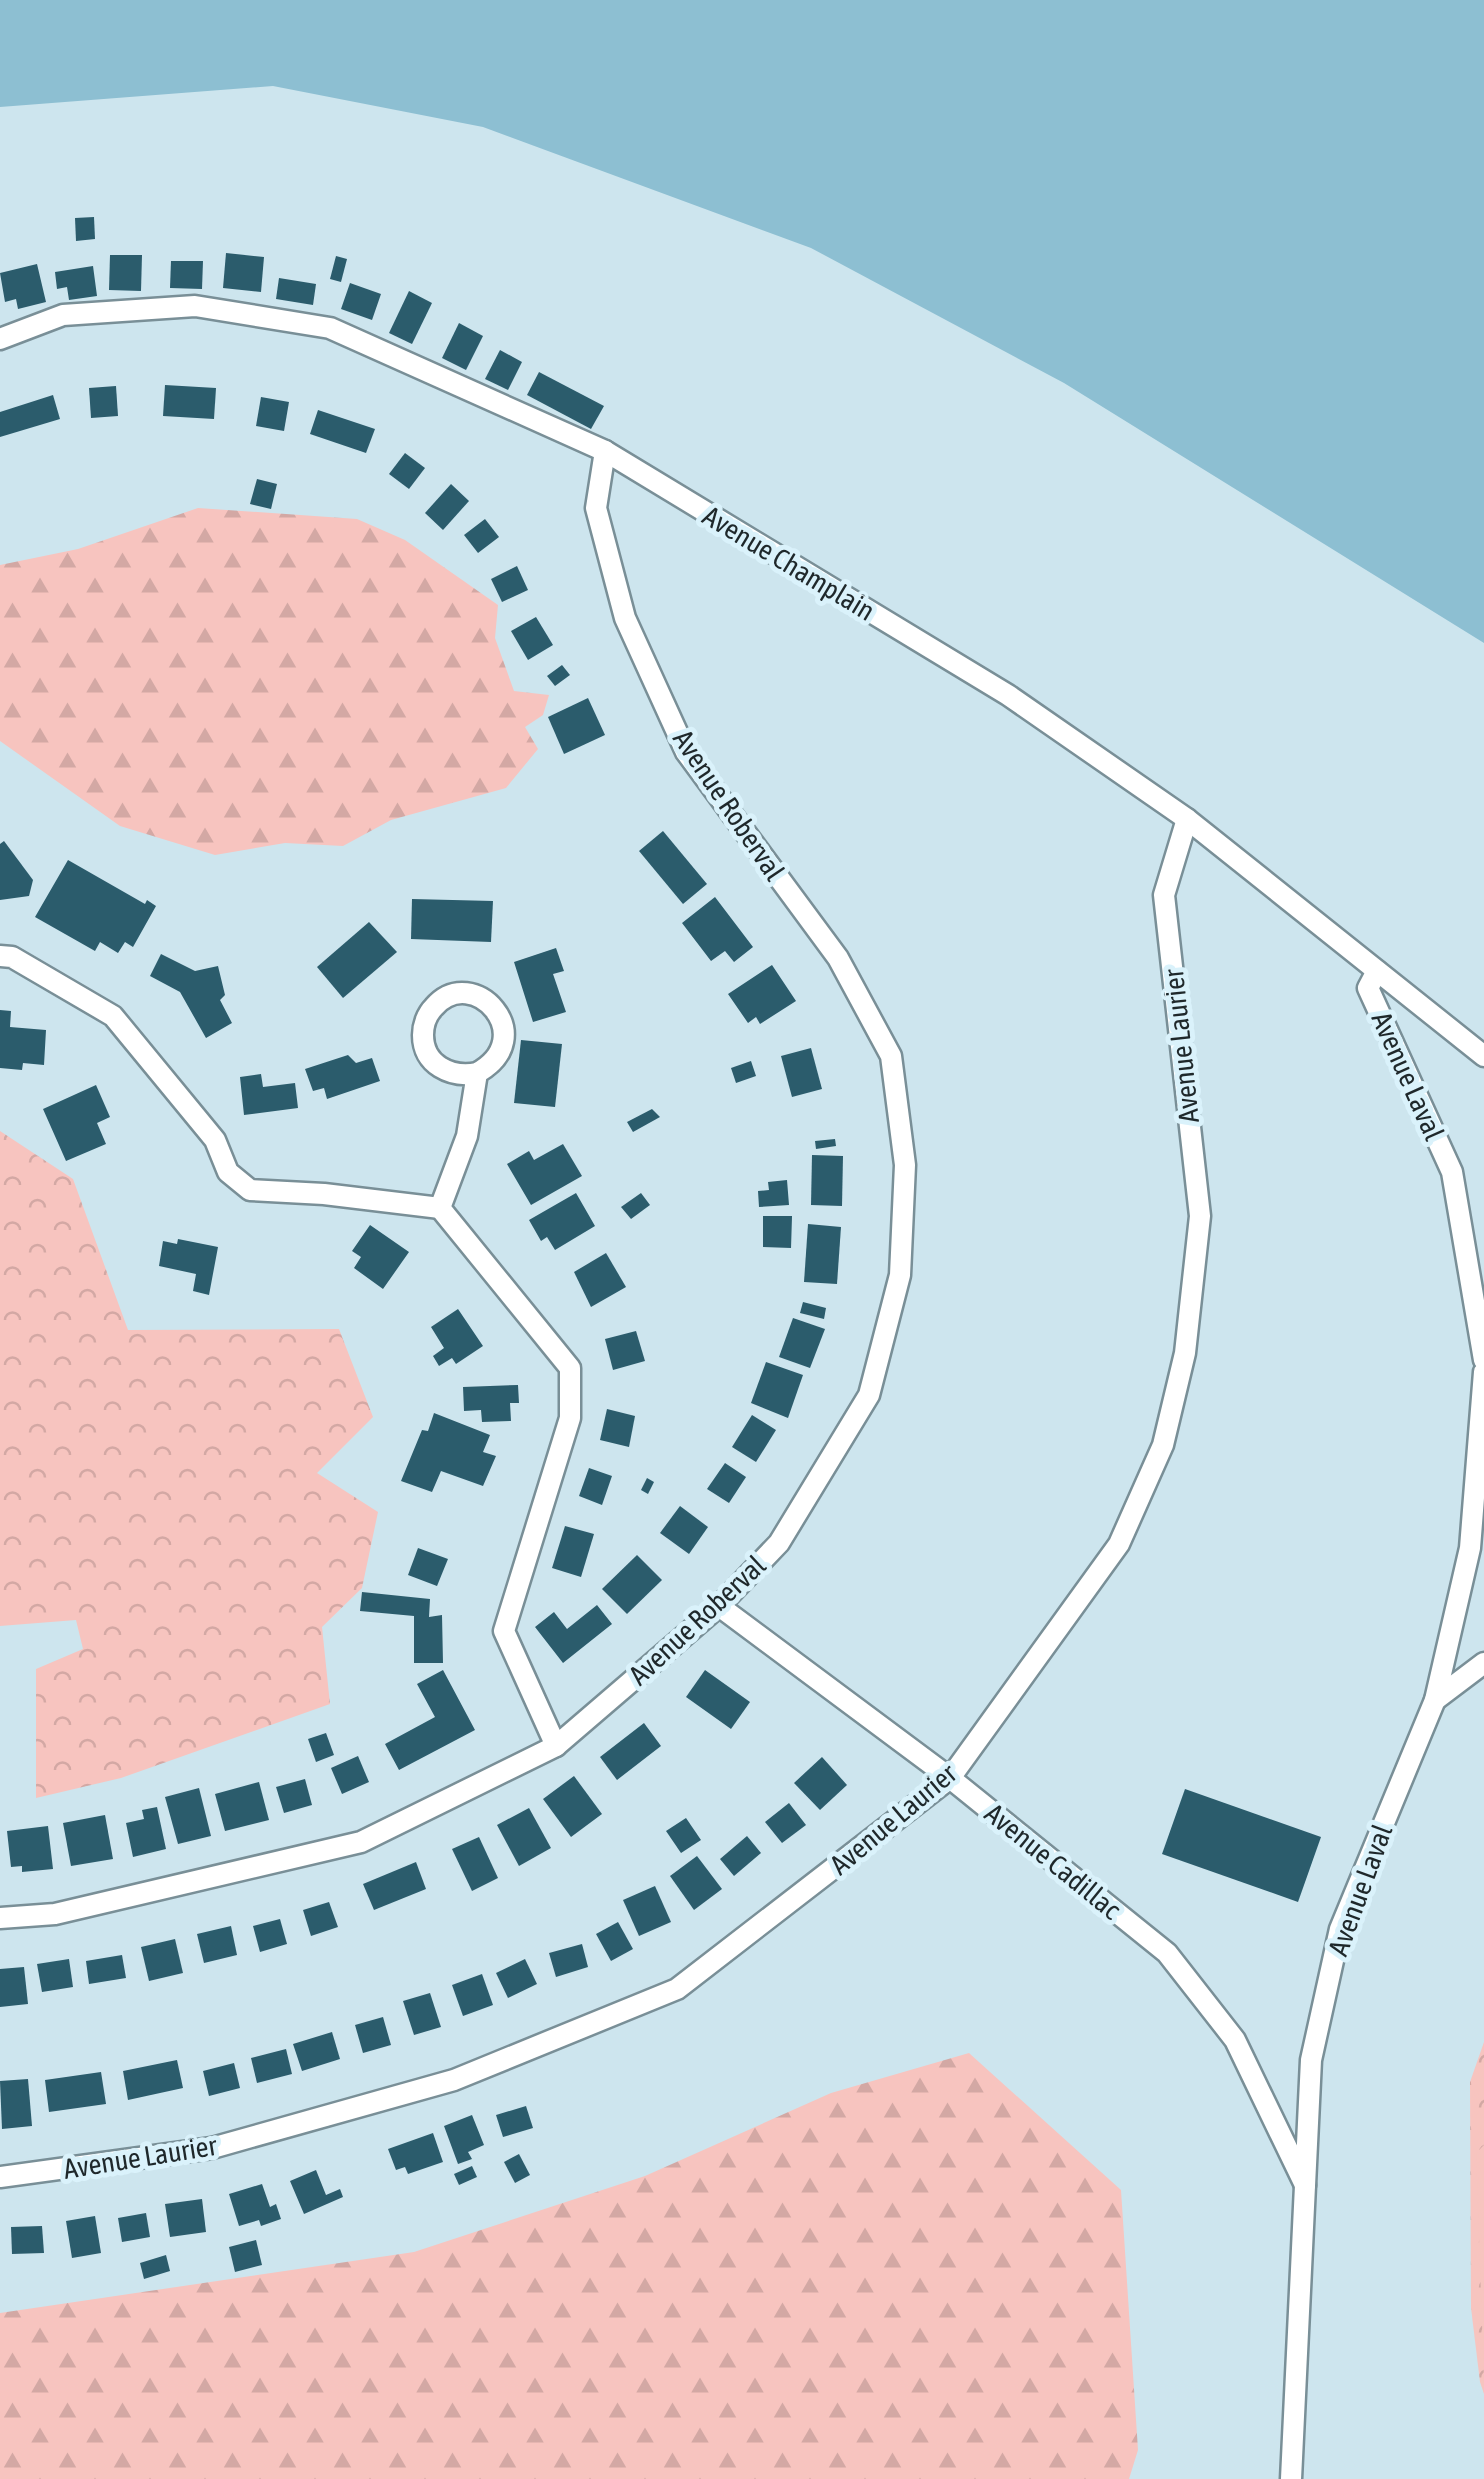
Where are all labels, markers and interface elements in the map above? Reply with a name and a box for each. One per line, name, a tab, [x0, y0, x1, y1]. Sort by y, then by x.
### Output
street label: Avenue Champlain	[697, 499, 881, 627]
street label: Avenue Roberval	[667, 724, 791, 887]
street label: Avenue Laurier	[1157, 967, 1205, 1124]
street label: Avenue Laval	[1366, 1007, 1451, 1146]
street label: Avenue Roberval	[622, 1548, 772, 1691]
street label: Avenue Laurier	[824, 1757, 963, 1881]
street label: Avenue Cadillac	[979, 1797, 1128, 1926]
street label: Avenue Laval	[1322, 1820, 1399, 1960]
street label: Avenue Laurier	[61, 2129, 219, 2185]

